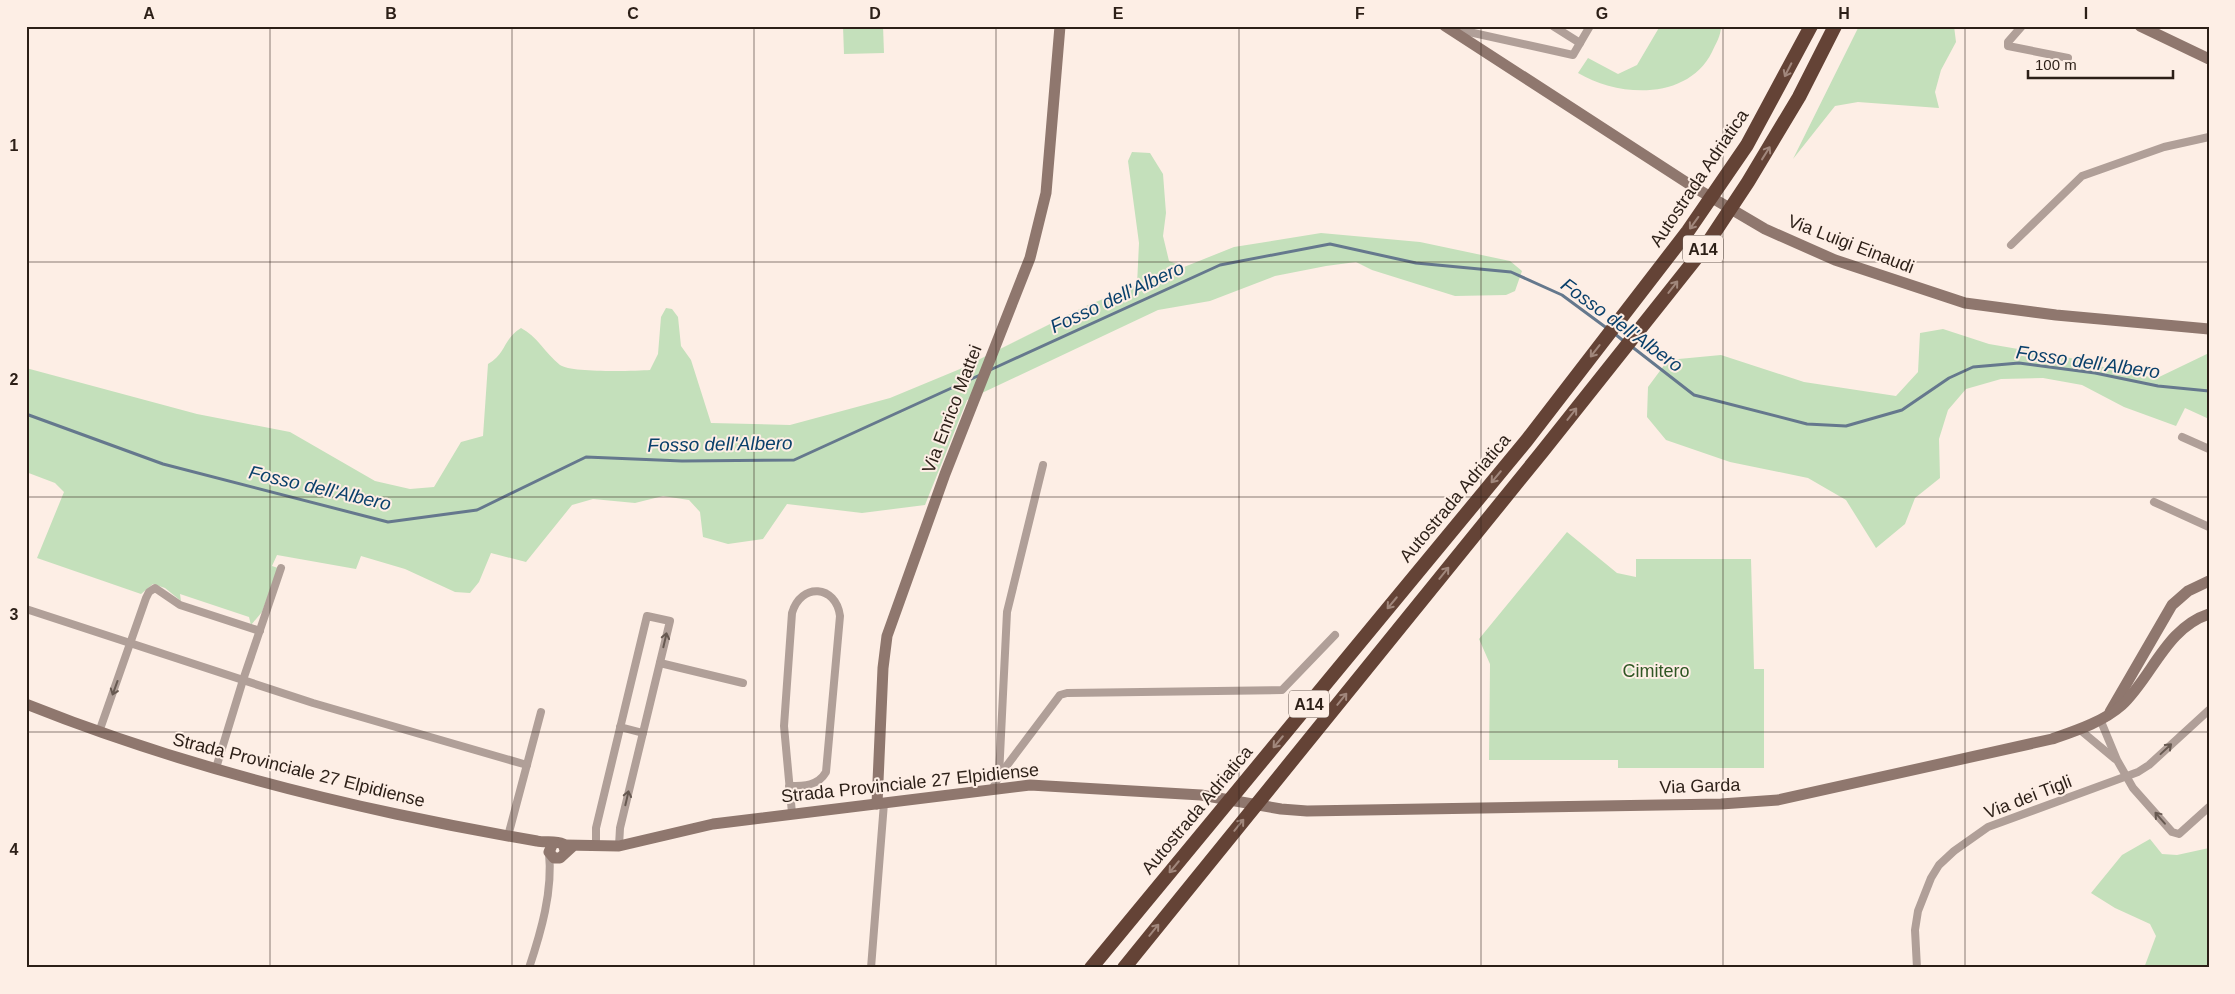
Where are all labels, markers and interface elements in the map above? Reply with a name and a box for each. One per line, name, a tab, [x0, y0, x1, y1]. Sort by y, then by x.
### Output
text: A	[143, 5, 155, 22]
text: B	[385, 5, 397, 22]
text: C	[627, 5, 639, 22]
text: D	[869, 5, 881, 22]
text: E	[1113, 5, 1124, 22]
text: F	[1355, 5, 1365, 22]
text: G	[1596, 5, 1608, 22]
text: H	[1838, 5, 1850, 22]
text: I	[2084, 5, 2088, 22]
scale bar	[2028, 48, 2172, 80]
text: 100 m	[2035, 56, 2077, 73]
one-way arrow	[1783, 62, 1793, 76]
street label: Autostrada Adriatica	[1646, 105, 1753, 250]
text: 1	[10, 137, 19, 154]
one-way arrow	[1761, 147, 1771, 161]
street label: Via Luigi Einaudi	[1785, 211, 1917, 277]
one-way arrow	[1689, 216, 1699, 230]
road number: A14	[1683, 235, 1723, 262]
water label: Fosso dell'Albero	[1047, 257, 1187, 337]
water label: Fosso dell'Albero	[1557, 274, 1687, 376]
one-way arrow	[1668, 280, 1679, 293]
street label: Via Enrico Mattei	[918, 342, 986, 476]
water label: Fosso dell'Albero	[2015, 342, 2161, 382]
one-way arrow	[1590, 345, 1601, 358]
text: 2	[10, 371, 19, 388]
one-way arrow	[1567, 408, 1578, 421]
street label: Autostrada Adriatica	[1396, 429, 1515, 566]
water label: Fosso dell'Albero	[647, 432, 793, 456]
water label: Fosso dell'Albero	[247, 461, 393, 515]
one-way arrow	[1490, 471, 1501, 484]
one-way arrow	[1439, 566, 1450, 579]
one-way arrow	[1387, 596, 1398, 609]
text: 3	[10, 606, 19, 623]
one-way arrow	[661, 632, 670, 648]
park label: Cimitero	[1622, 661, 1690, 681]
one-way arrow	[110, 680, 119, 695]
road number: A14	[1289, 691, 1329, 718]
one-way arrow	[1336, 693, 1347, 706]
street label: Strada Provinciale 27 Elpidiense	[171, 729, 427, 811]
one-way arrow	[1272, 735, 1283, 748]
street label: Autostrada Adriatica	[1138, 741, 1257, 878]
one-way arrow	[2160, 743, 2172, 755]
street label: Strada Provinciale 27 Elpidiense	[780, 760, 1040, 806]
street label: Via dei Tigli	[1982, 771, 2074, 823]
street label: Via Garda	[1659, 775, 1742, 797]
one-way arrow	[623, 790, 632, 806]
one-way arrow	[2154, 811, 2165, 824]
one-way arrow	[1234, 819, 1245, 832]
text: 4	[10, 841, 19, 858]
one-way arrow	[1169, 860, 1180, 873]
one-way arrow	[1149, 924, 1160, 937]

